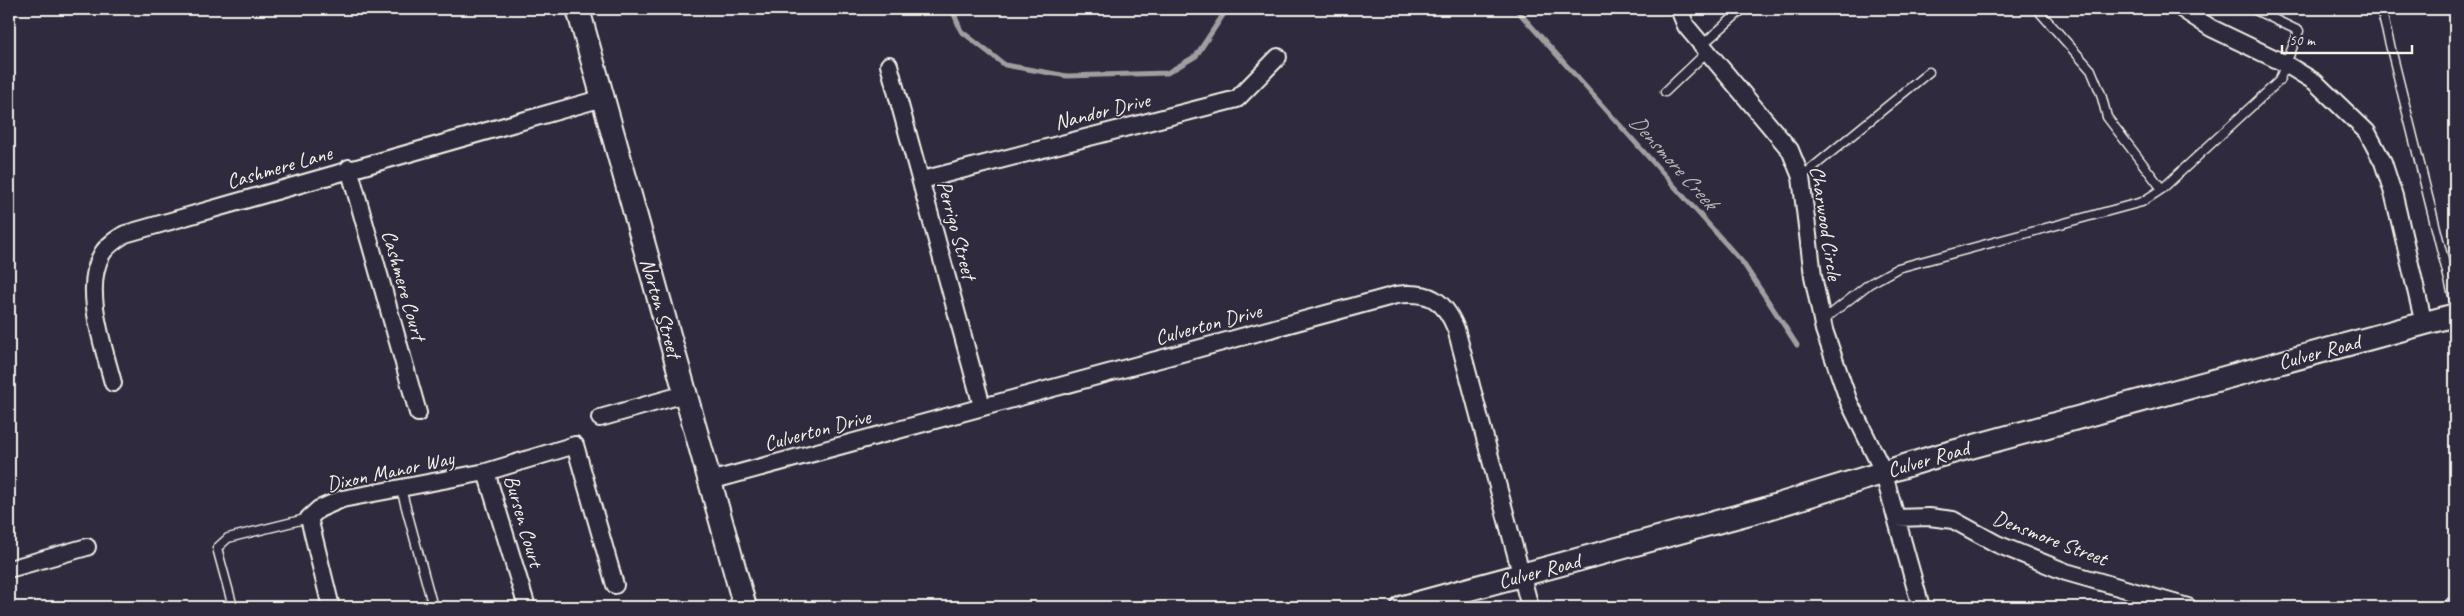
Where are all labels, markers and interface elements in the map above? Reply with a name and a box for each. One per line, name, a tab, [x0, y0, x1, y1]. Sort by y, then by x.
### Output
scale bar	[2282, 22, 2412, 54]
text: 50 m	[2289, 31, 2316, 50]
street label: Nandor Drive	[1052, 86, 1154, 135]
water label: Densmore Creek	[1623, 108, 1726, 218]
street label: Cashmere Lane	[223, 139, 336, 194]
street label: Charwood Circle	[1804, 164, 1848, 283]
street label: Perrigo Street	[931, 178, 983, 285]
street label: Cashmere Court	[376, 227, 433, 346]
street label: Norton Street	[634, 255, 688, 364]
street label: Culverton Drive	[1152, 297, 1265, 351]
street label: Culver Road	[2275, 328, 2366, 375]
street label: Culverton Drive	[761, 403, 874, 457]
street label: Culver Road	[1884, 434, 1975, 483]
street label: Dixon Manor Way	[324, 444, 458, 497]
street label: Bursen Court	[498, 472, 550, 572]
street label: Densmore Street	[1989, 504, 2112, 572]
street label: Culver Road	[1495, 547, 1586, 594]

